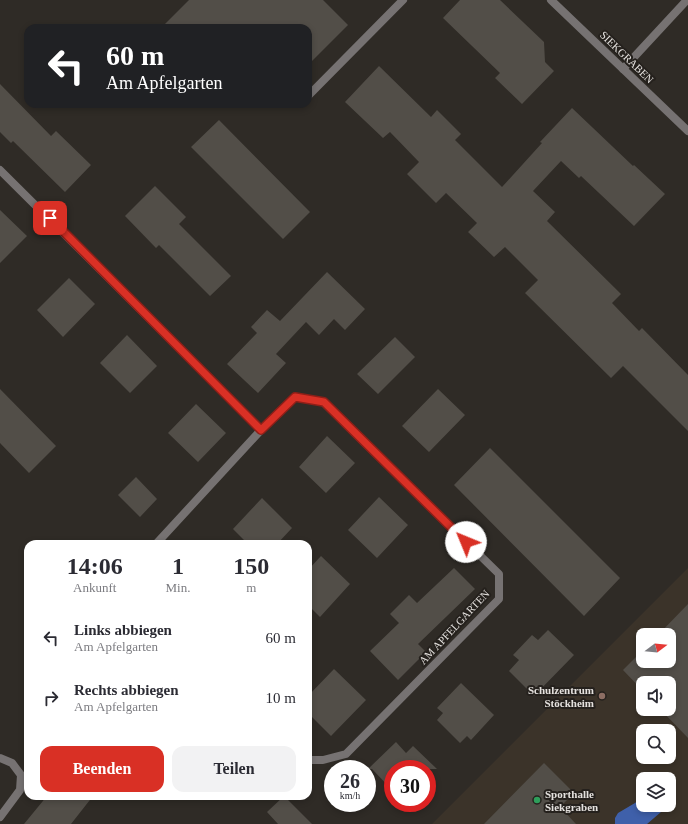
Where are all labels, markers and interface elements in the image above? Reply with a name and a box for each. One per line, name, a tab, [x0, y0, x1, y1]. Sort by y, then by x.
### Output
street label: SIEKGRABEN	[598, 28, 656, 86]
icon: left	[40, 40, 92, 92]
text: 60 m	[106, 40, 164, 71]
text: Am Apfelgarten	[106, 73, 222, 93]
pin	[33, 201, 67, 235]
icon: arrive	[39, 207, 61, 229]
position arrow	[445, 521, 487, 563]
text: 14:06	[67, 553, 123, 579]
text: 1	[172, 553, 184, 579]
text: 150	[233, 553, 269, 579]
text: Ankunft	[73, 580, 116, 595]
text: Min.	[166, 580, 190, 595]
text: m	[246, 580, 256, 595]
street label: AM APFELGARTEN	[416, 587, 492, 667]
text: Links abbiegen	[74, 622, 172, 638]
icon: left	[40, 627, 62, 649]
north arrow	[636, 628, 676, 668]
map controls	[636, 628, 676, 812]
text: 60 m	[266, 630, 296, 646]
text: Am Apfelgarten	[74, 639, 158, 654]
button: sound	[636, 676, 676, 716]
text: Rechts abbiegen	[74, 682, 179, 698]
place label: Schulzentrum Stöckheim	[528, 684, 594, 709]
icon: right	[40, 687, 62, 709]
text: 10 m	[266, 690, 296, 706]
marker: Schulzentrum Stöckheim	[597, 691, 607, 701]
text: Am Apfelgarten	[74, 699, 158, 714]
button: search	[636, 724, 676, 764]
button: Beenden	[40, 746, 164, 792]
button: Teilen	[172, 746, 296, 792]
speed limit sign: 30	[384, 760, 436, 812]
text: 26	[340, 770, 360, 792]
button: layers	[636, 772, 676, 812]
place label: Sporthalle Siekgraben	[545, 788, 598, 813]
text: km/h	[340, 790, 360, 801]
marker: Sporthalle Siekgraben	[532, 795, 542, 805]

